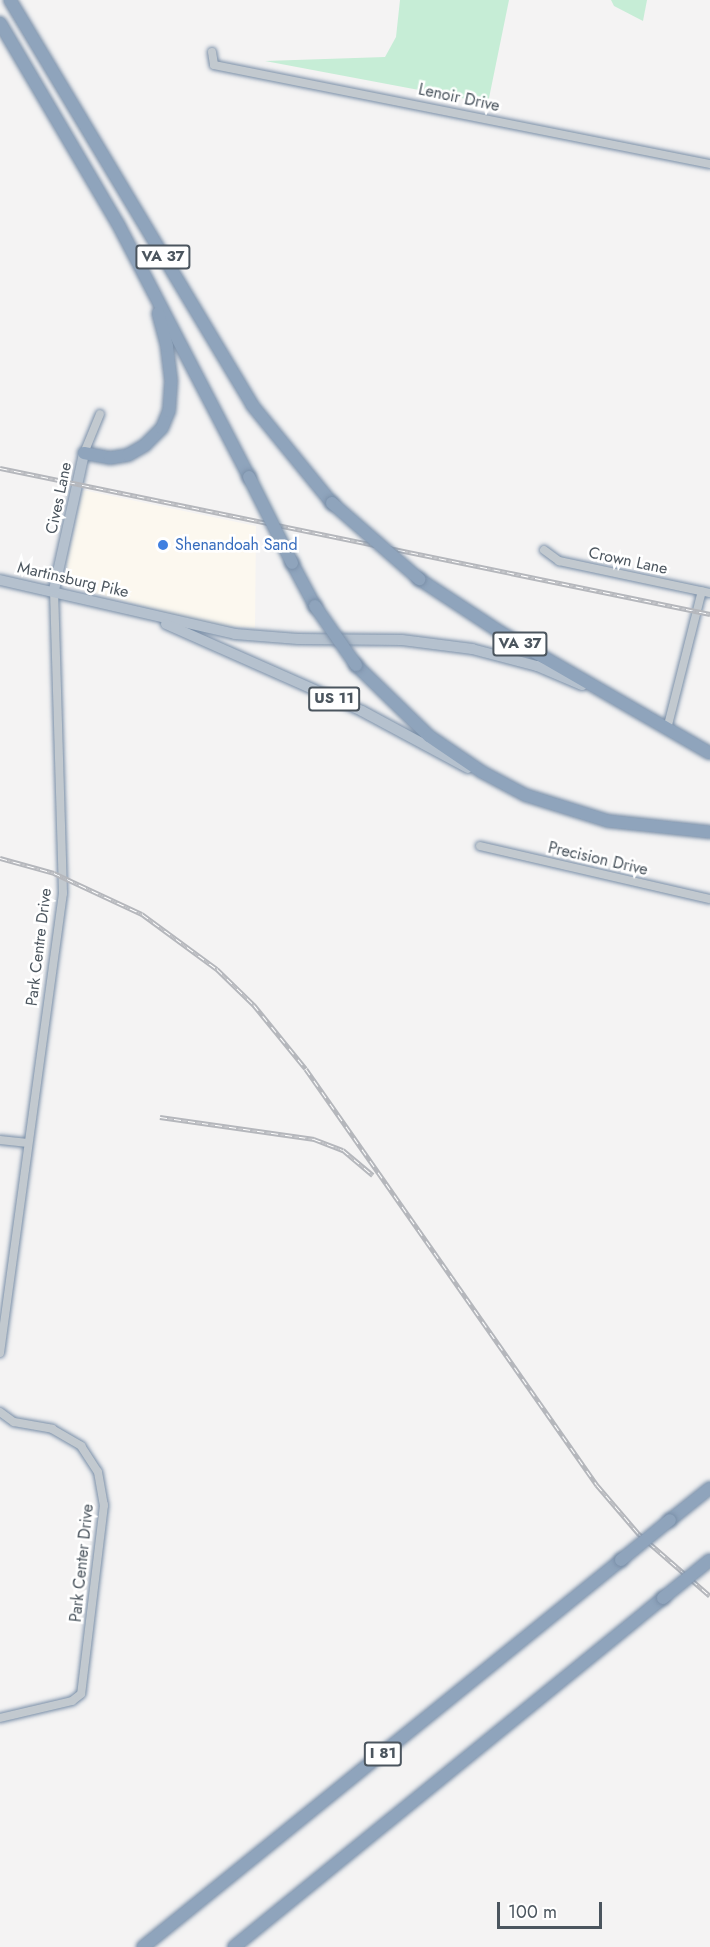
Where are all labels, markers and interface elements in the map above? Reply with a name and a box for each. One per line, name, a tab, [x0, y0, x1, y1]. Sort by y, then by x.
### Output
street label: Lenoir Drive	[417, 80, 501, 116]
road number: VA 37	[134, 245, 192, 269]
street label: Cives Lane	[42, 460, 76, 536]
place label: Shenandoah Sand	[175, 535, 298, 555]
marker: Shenandoah Sand	[156, 538, 170, 552]
street label: Crown Lane	[587, 543, 669, 579]
street label: Martinsburg Pike	[15, 558, 131, 602]
road number: VA 37	[492, 632, 548, 656]
road number: US 11	[307, 687, 361, 711]
street label: Precision Drive	[546, 838, 650, 880]
street label: Park Centre Drive	[22, 887, 56, 1007]
street label: Park Center Drive	[66, 1503, 98, 1623]
road number: I 81	[364, 1742, 403, 1766]
scale bar	[500, 1890, 605, 1928]
text: 100 m	[508, 1899, 557, 1925]

